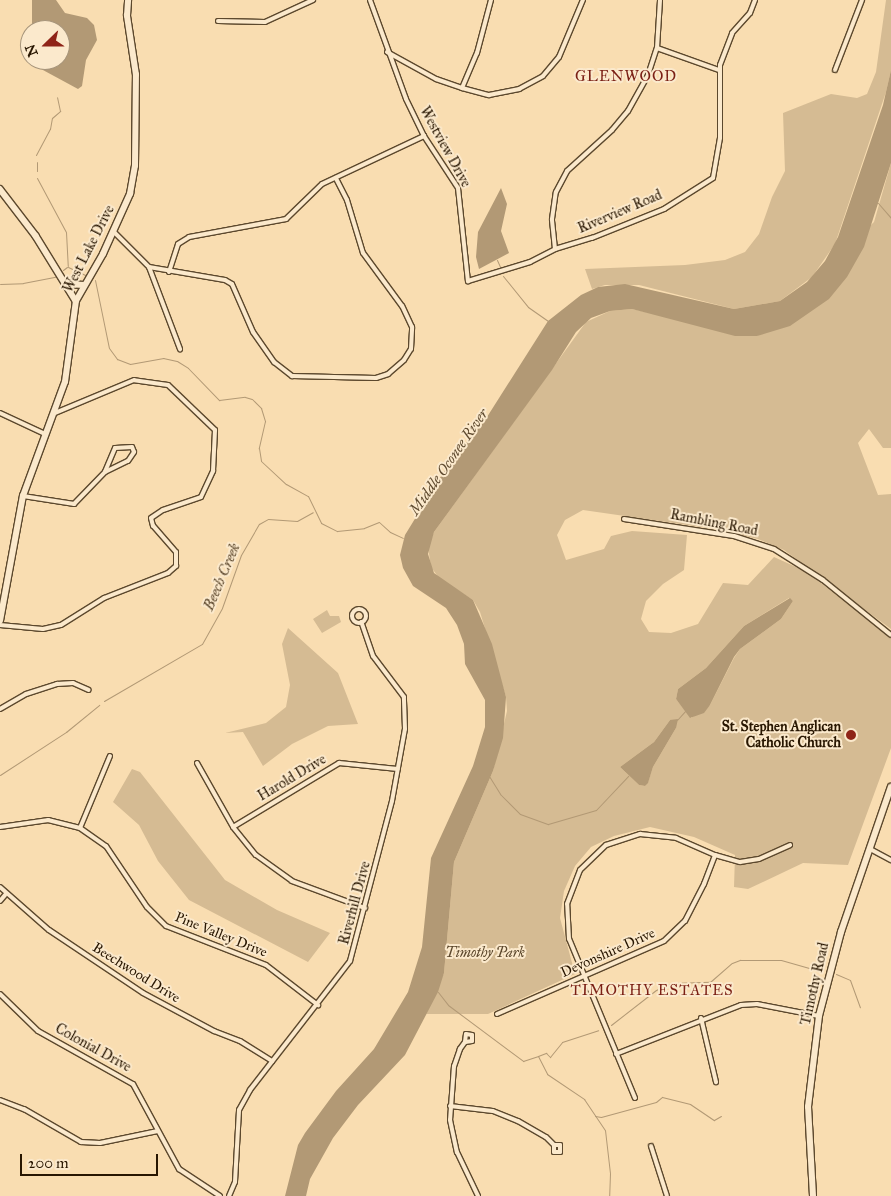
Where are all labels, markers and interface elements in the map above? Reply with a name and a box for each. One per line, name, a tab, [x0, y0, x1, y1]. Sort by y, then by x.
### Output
north arrow	[20, 20, 70, 70]
text: N	[21, 42, 42, 59]
district label: GLENWOOD	[574, 68, 678, 86]
street label: Westview Drive	[416, 104, 474, 190]
street label: Riverview Road	[575, 187, 665, 237]
street label: West Lake Drive	[60, 203, 118, 295]
water label: Middle Oconee River	[406, 405, 492, 519]
street label: Rambling Road	[669, 506, 759, 540]
water label: Beech Creek	[200, 541, 244, 613]
place label: St. Stephen Anglican Catholic Church	[722, 719, 841, 752]
marker: St. Stephen Anglican Catholic Church	[845, 729, 857, 741]
street label: Harold Drive	[255, 751, 329, 805]
street label: Riverhill Drive	[336, 859, 374, 947]
street label: Pine Valley Drive	[172, 909, 270, 961]
street label: Devonshire Drive	[558, 925, 658, 981]
street label: Beechwood Drive	[89, 939, 183, 1007]
street label: Timothy Road	[797, 941, 833, 1027]
park label: Timothy Park	[445, 945, 525, 961]
district label: TIMOTHY ESTATES	[569, 982, 735, 1000]
street label: Colonial Drive	[52, 1020, 134, 1076]
scale bar	[22, 1144, 160, 1176]
text: 200 m	[28, 1154, 69, 1172]

